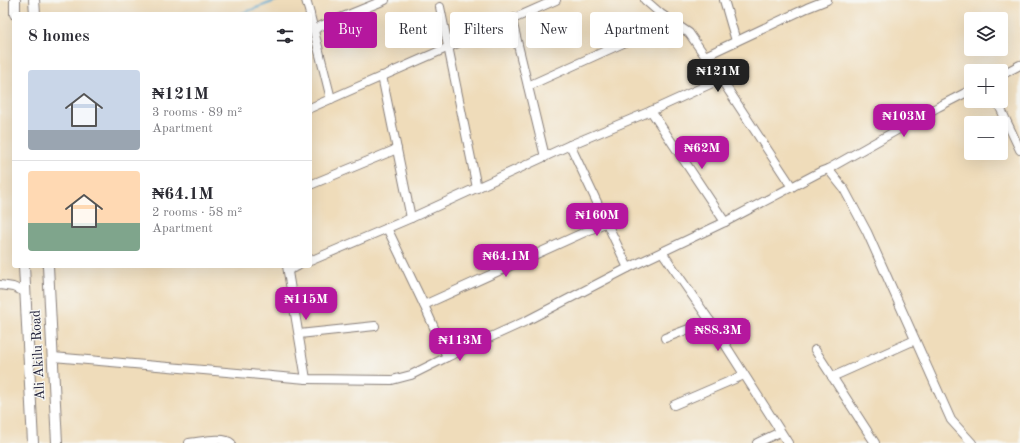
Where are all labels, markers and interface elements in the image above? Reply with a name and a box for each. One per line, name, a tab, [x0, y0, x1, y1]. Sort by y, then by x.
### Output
chip: Buy	[324, 12, 377, 48]
chip: Rent	[385, 12, 442, 48]
chip: Filters	[450, 12, 518, 48]
chip: New	[526, 12, 582, 48]
chip: Apartment	[590, 12, 683, 48]
map controls	[964, 12, 1008, 160]
button: layers	[964, 12, 1008, 56]
icon: filters	[274, 25, 296, 47]
text: 8 homes	[28, 28, 90, 45]
pin: ₦121M	[690, 59, 746, 93]
button: +	[964, 64, 1008, 108]
text: ₦121M	[696, 65, 740, 78]
icon: home	[60, 86, 108, 134]
text: ₦121M	[152, 86, 209, 103]
pin: ₦103M	[876, 104, 932, 138]
text: 3 rooms · 89 m²	[152, 106, 242, 119]
text: ₦103M	[882, 110, 926, 123]
button: −	[964, 116, 1008, 160]
text: Apartment	[152, 122, 213, 135]
pin: ₦62M	[678, 136, 726, 170]
text: ₦62M	[684, 142, 720, 155]
text: ₦64.1M	[152, 186, 214, 203]
icon: home	[60, 187, 108, 235]
pin: ₦160M	[569, 203, 625, 237]
text: 2 rooms · 58 m²	[152, 206, 242, 219]
text: ₦160M	[575, 209, 619, 222]
text: Apartment	[152, 222, 213, 235]
pin: ₦64.1M	[473, 244, 539, 278]
text: ₦64.1M	[482, 250, 530, 263]
pin: ₦115M	[278, 287, 334, 321]
text: ₦115M	[284, 293, 328, 306]
street label: Ali Akilu Road	[29, 310, 47, 400]
pin: ₦88.3M	[685, 318, 751, 352]
text: ₦88.3M	[694, 324, 742, 337]
pin: ₦113M	[432, 328, 488, 362]
text: ₦113M	[438, 334, 482, 347]

